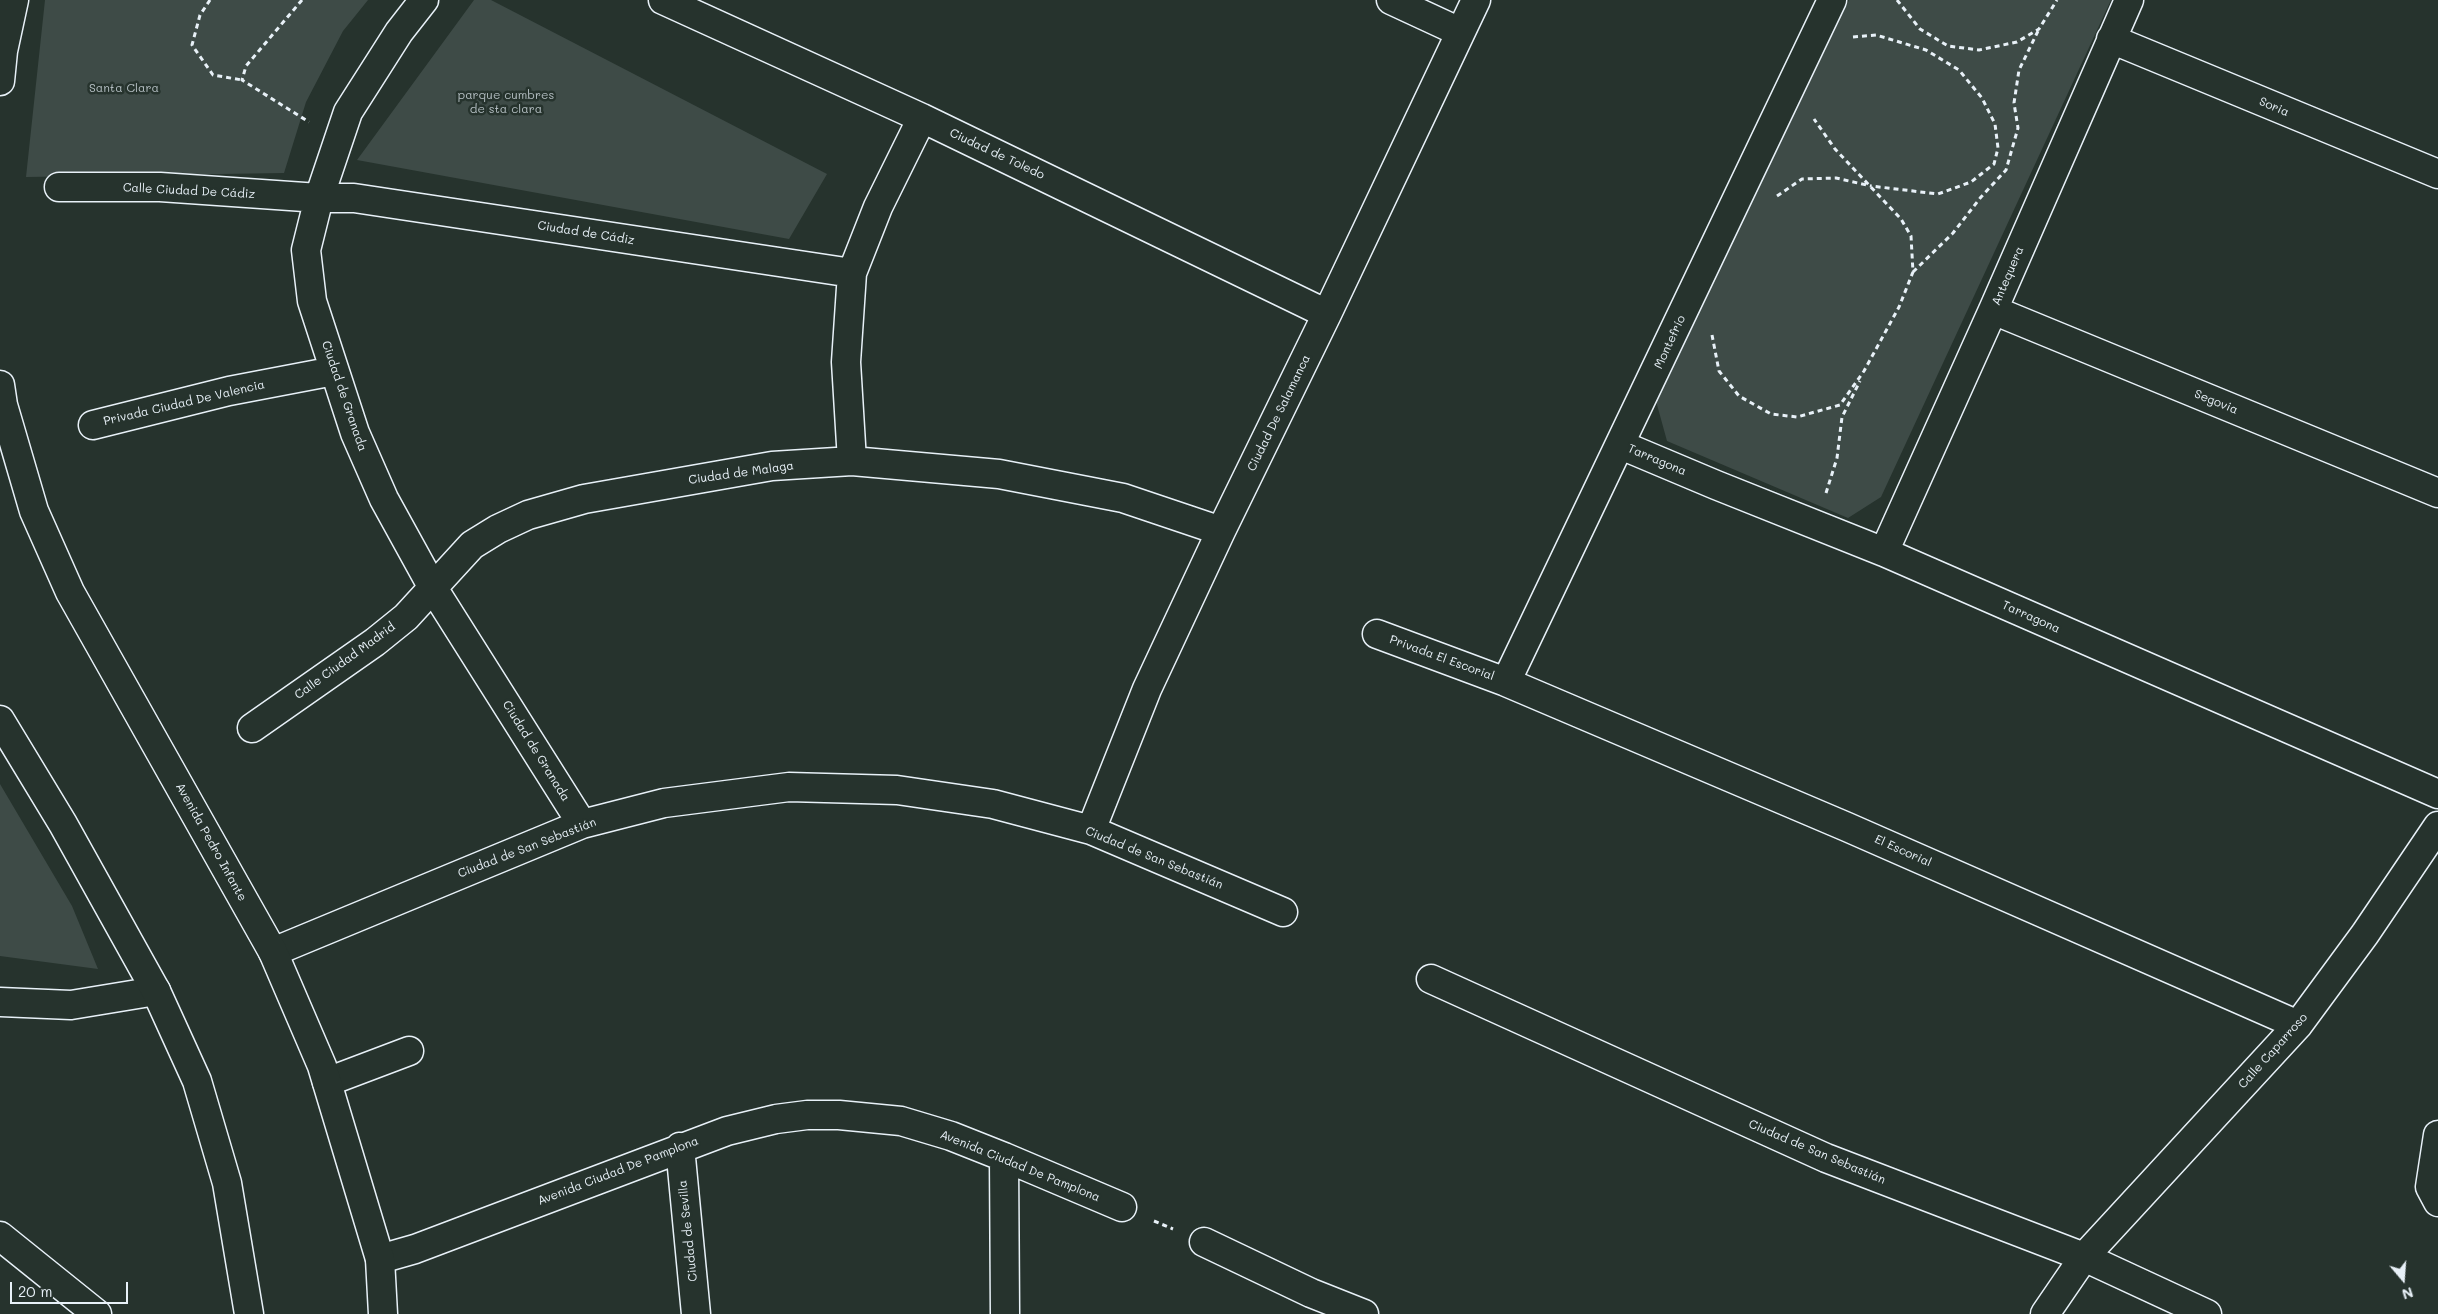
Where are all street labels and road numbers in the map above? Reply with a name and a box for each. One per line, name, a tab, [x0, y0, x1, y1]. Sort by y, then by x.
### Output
street label: Soria	[2257, 94, 2291, 120]
street label: Ciudad de Toledo	[947, 126, 1047, 182]
street label: Calle Ciudad De Cádiz	[123, 180, 255, 202]
street label: Ciudad de Cádiz	[536, 218, 636, 248]
street label: Antequera	[1989, 244, 2027, 308]
street label: Montefrío	[1651, 313, 1689, 371]
street label: Ciudad de Granada	[318, 339, 370, 453]
street label: Ciudad De Salamanca	[1245, 352, 1313, 474]
street label: Privada Ciudad De Valencia	[102, 377, 266, 429]
street label: Segovia	[2192, 387, 2240, 417]
street label: Tarragona	[1626, 441, 1688, 479]
street label: Ciudad de Malaga	[687, 458, 795, 488]
street label: Tarragona	[2000, 598, 2062, 636]
street label: Calle Ciudad Madrid	[292, 620, 398, 702]
street label: Privada El Escorial	[1388, 632, 1496, 684]
street label: Ciudad de Granada	[499, 698, 573, 804]
street label: Avenida Pedro Infante	[172, 780, 250, 904]
street label: Ciudad de San Sebastián	[456, 815, 598, 881]
street label: Ciudad de San Sebastián	[1083, 824, 1225, 892]
street label: El Escorial	[1872, 832, 1934, 870]
street label: Calle Caparroso	[2235, 1010, 2311, 1092]
street label: Ciudad de San Sebastián	[1746, 1117, 1888, 1187]
street label: Avenida Ciudad De Pamplona	[938, 1127, 1102, 1205]
street label: Avenida Ciudad De Pamplona	[536, 1134, 700, 1208]
street label: Ciudad de Sevilla	[676, 1180, 700, 1282]

